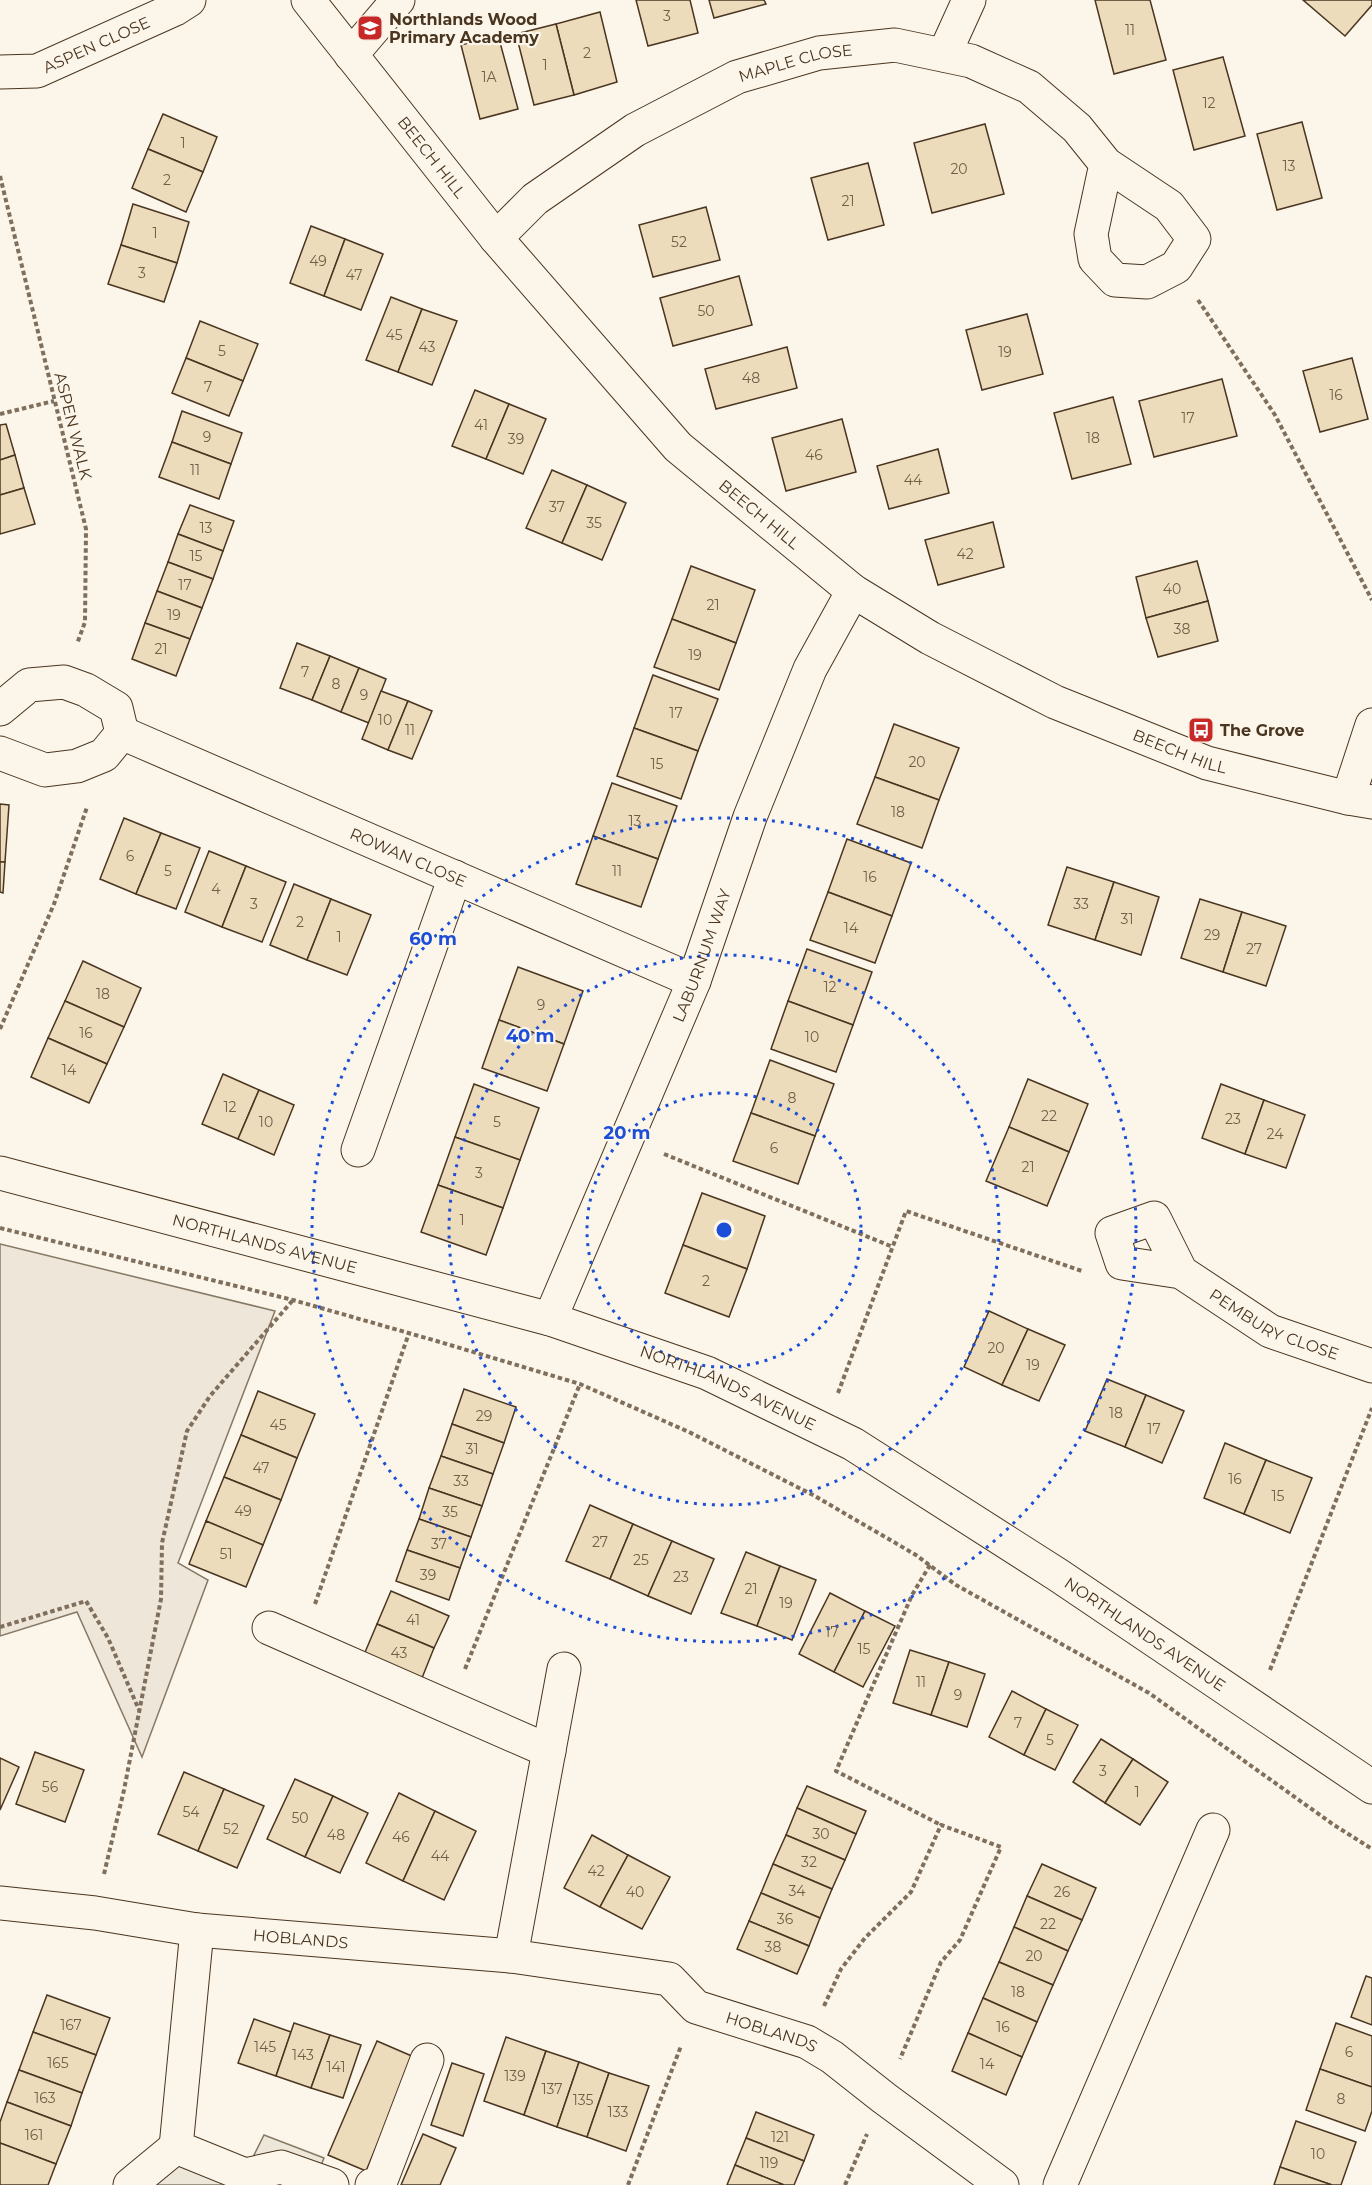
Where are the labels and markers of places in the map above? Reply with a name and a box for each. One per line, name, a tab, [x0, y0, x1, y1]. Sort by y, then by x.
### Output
place label: Northlands Wood Primary Academy	[389, 10, 539, 47]
school or university icon: Northlands Wood Primary Academy	[355, 13, 385, 43]
bus stop icon: The Grove	[1186, 715, 1216, 745]
place label: The Grove	[1220, 721, 1304, 740]
centre of rings	[714, 1220, 734, 1240]

